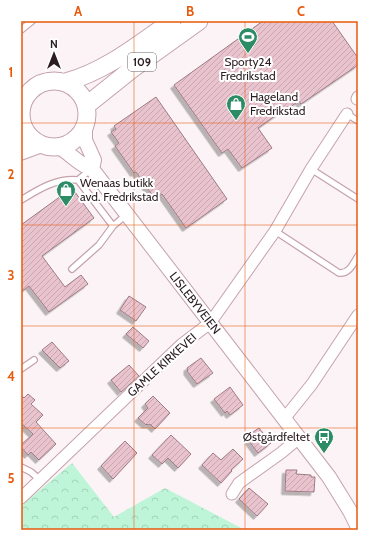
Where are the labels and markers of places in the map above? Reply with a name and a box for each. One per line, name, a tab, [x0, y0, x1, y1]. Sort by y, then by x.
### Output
sports icon: Sporty24 Fredrikstad	[237, 26, 259, 54]
place label: Sporty24 Fredrikstad	[220, 54, 276, 83]
place label: Hageland Fredrikstad	[250, 89, 305, 118]
shop icon: Hageland Fredrikstad	[225, 93, 247, 121]
place label: Wenaas butikk avd. Fredrikstad	[80, 175, 159, 204]
shop icon: Wenaas butikk avd. Fredrikstad	[55, 179, 77, 207]
bus stop icon: Østgårdfeltet	[313, 426, 335, 454]
place label: Østgårdfeltet	[243, 429, 310, 444]

